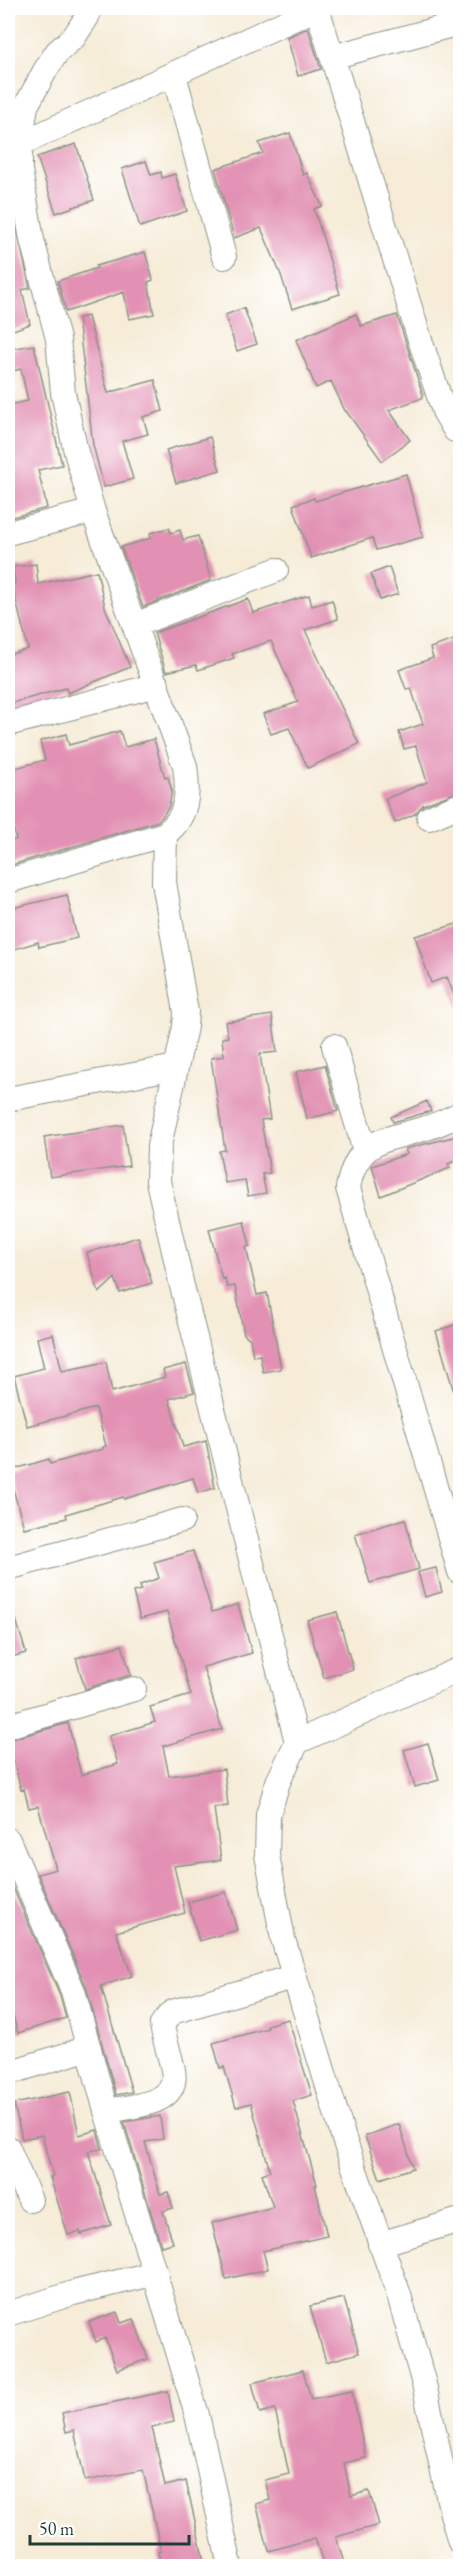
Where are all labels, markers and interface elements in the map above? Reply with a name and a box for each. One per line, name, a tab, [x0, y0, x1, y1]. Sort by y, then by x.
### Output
scale bar	[30, 2508, 189, 2546]
text: 50 m	[39, 2517, 74, 2540]

